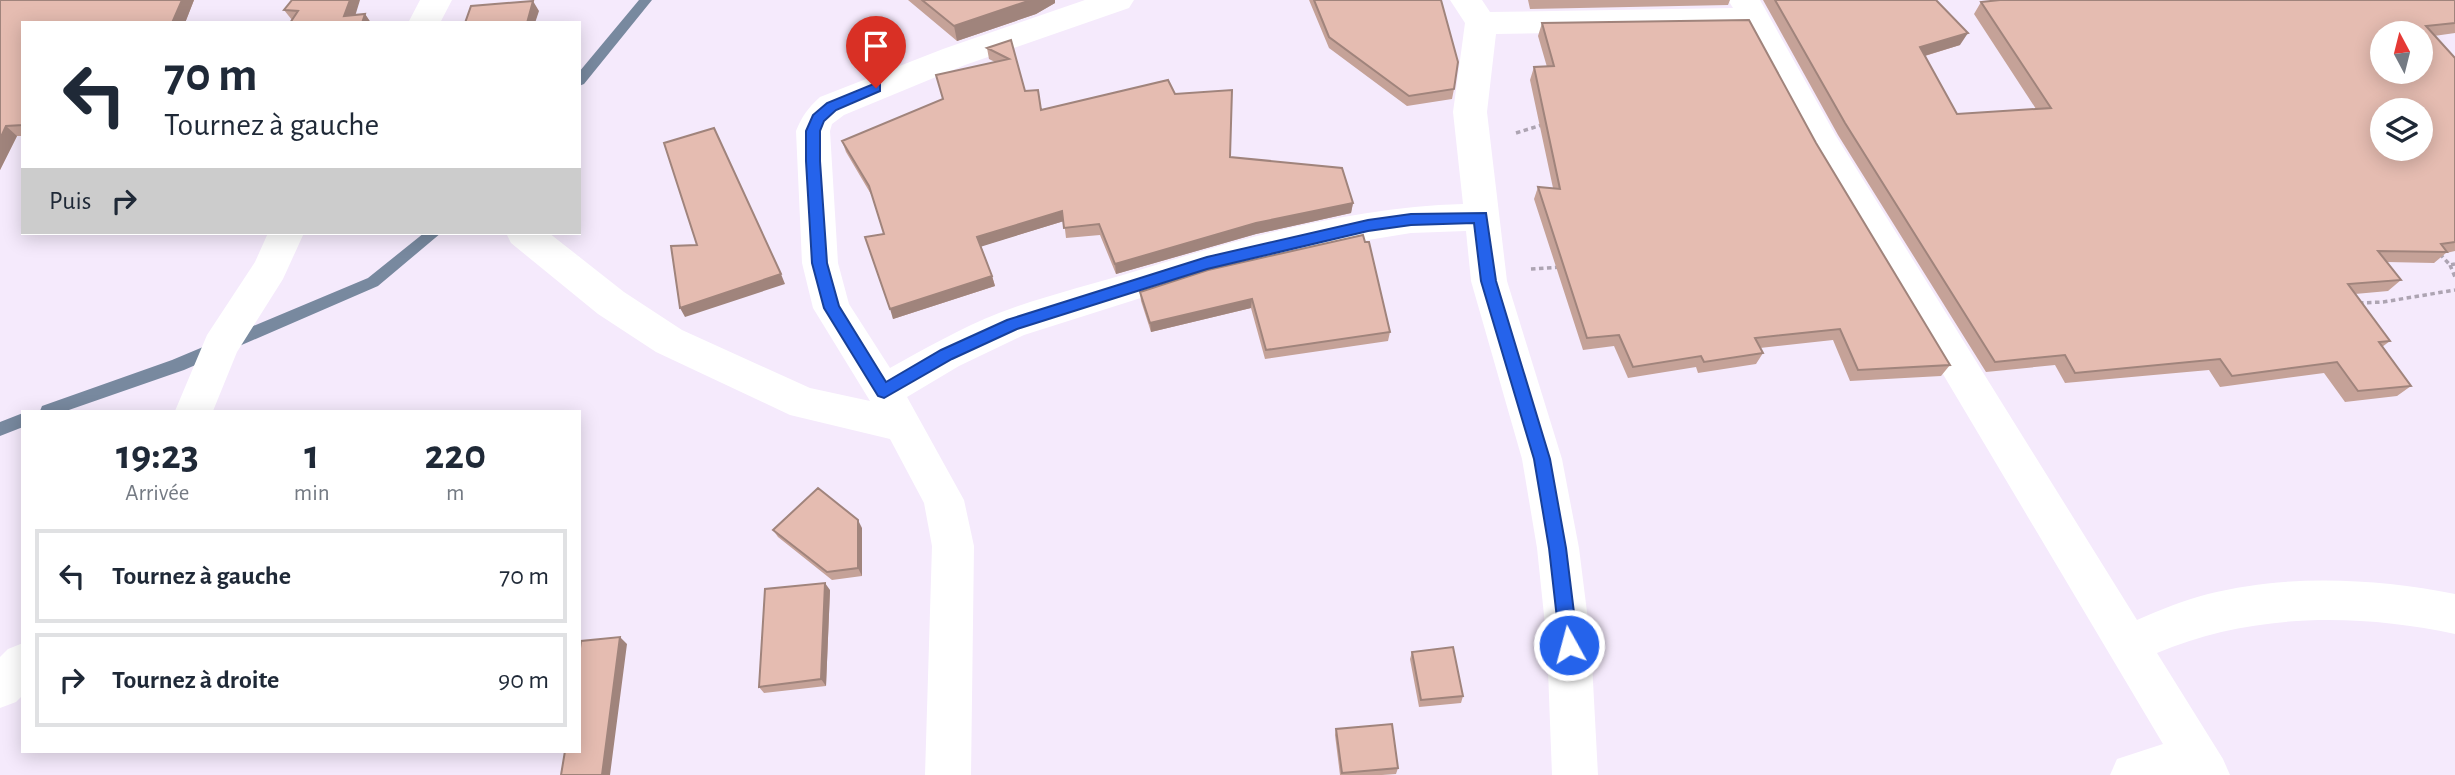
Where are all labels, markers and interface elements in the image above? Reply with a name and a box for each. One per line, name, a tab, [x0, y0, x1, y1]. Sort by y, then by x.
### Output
pin	[846, 16, 906, 88]
north arrow	[2370, 21, 2432, 84]
map controls	[2370, 21, 2433, 161]
icon: arrive	[857, 27, 895, 65]
icon: left	[49, 49, 140, 140]
text: 70 m	[164, 51, 258, 100]
button: layers	[2370, 98, 2433, 161]
text: Tournez à gauche	[164, 109, 379, 141]
icon: right	[105, 182, 143, 220]
text: Puis	[49, 188, 91, 214]
text: 19:23	[116, 434, 199, 476]
text: 1	[304, 434, 319, 476]
text: 220	[425, 434, 486, 476]
text: Arrivée	[125, 482, 189, 505]
text: min	[294, 482, 330, 505]
text: m	[446, 482, 465, 505]
icon: left	[53, 557, 91, 595]
text: Tournez à gauche	[112, 563, 291, 589]
text: 70 m	[499, 563, 549, 589]
position arrow	[1532, 608, 1606, 682]
icon: right	[53, 661, 91, 699]
text: Tournez à droite	[112, 667, 279, 693]
text: 90 m	[498, 667, 549, 693]

